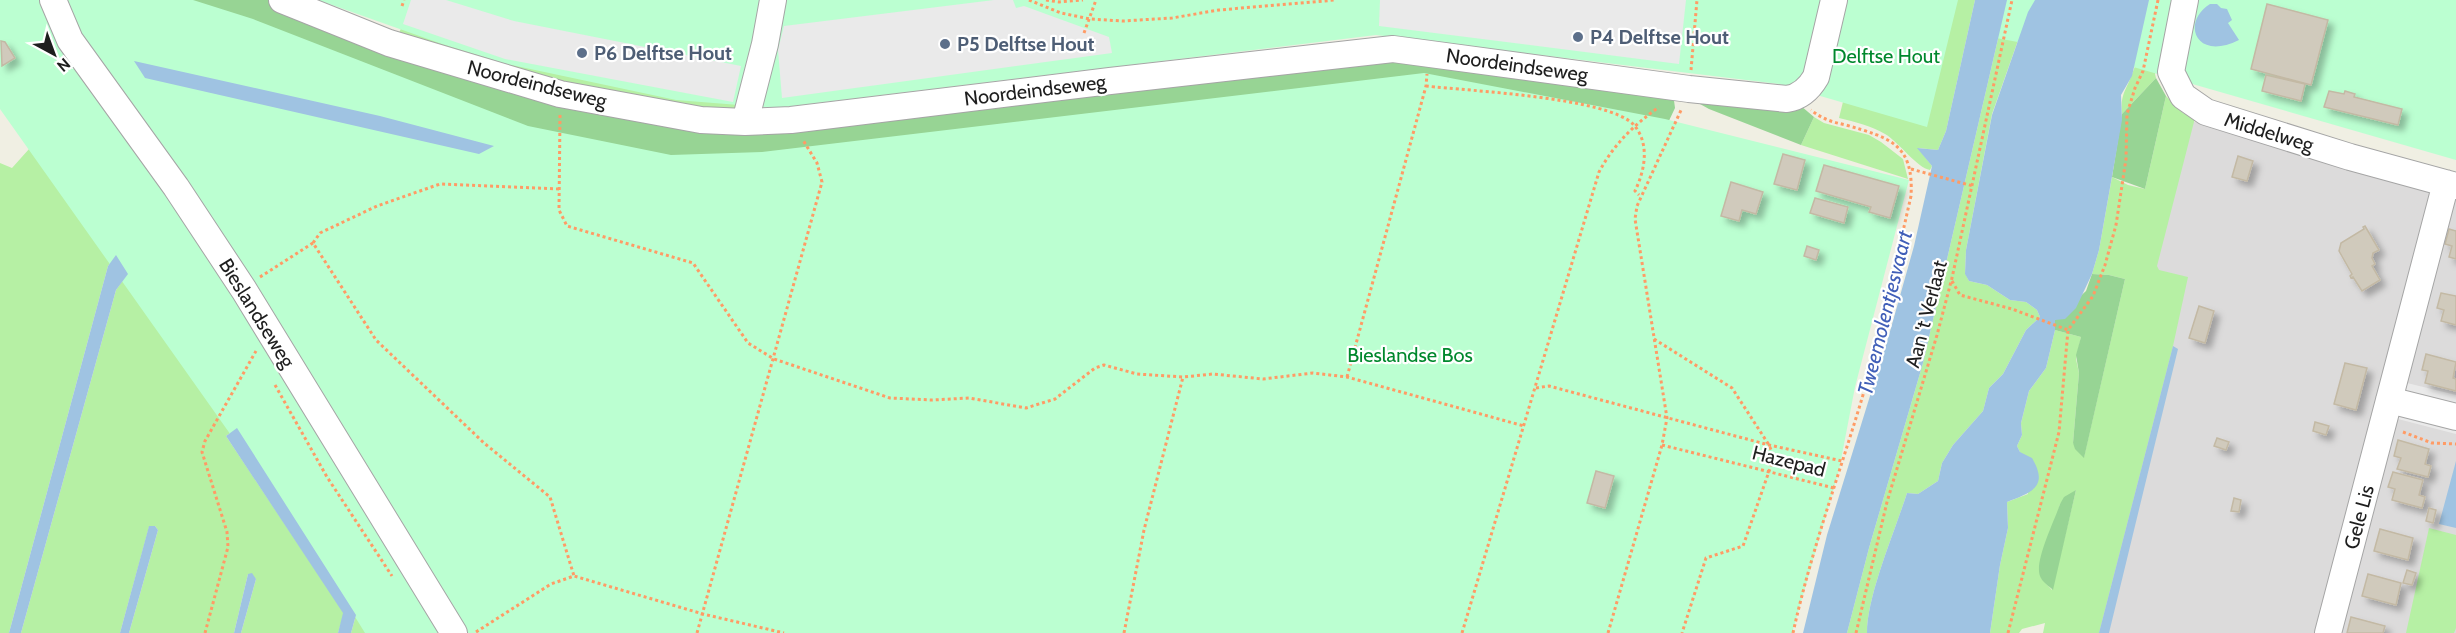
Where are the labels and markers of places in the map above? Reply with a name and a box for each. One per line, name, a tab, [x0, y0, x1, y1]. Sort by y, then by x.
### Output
place label: P4 Delftse Hout	[1590, 25, 1729, 49]
marker: P4 Delftse Hout	[1571, 30, 1585, 44]
place label: P5 Delftse Hout	[957, 32, 1095, 56]
marker: P5 Delftse Hout	[938, 37, 952, 51]
place label: P6 Delftse Hout	[594, 41, 732, 65]
marker: P6 Delftse Hout	[575, 46, 589, 60]

